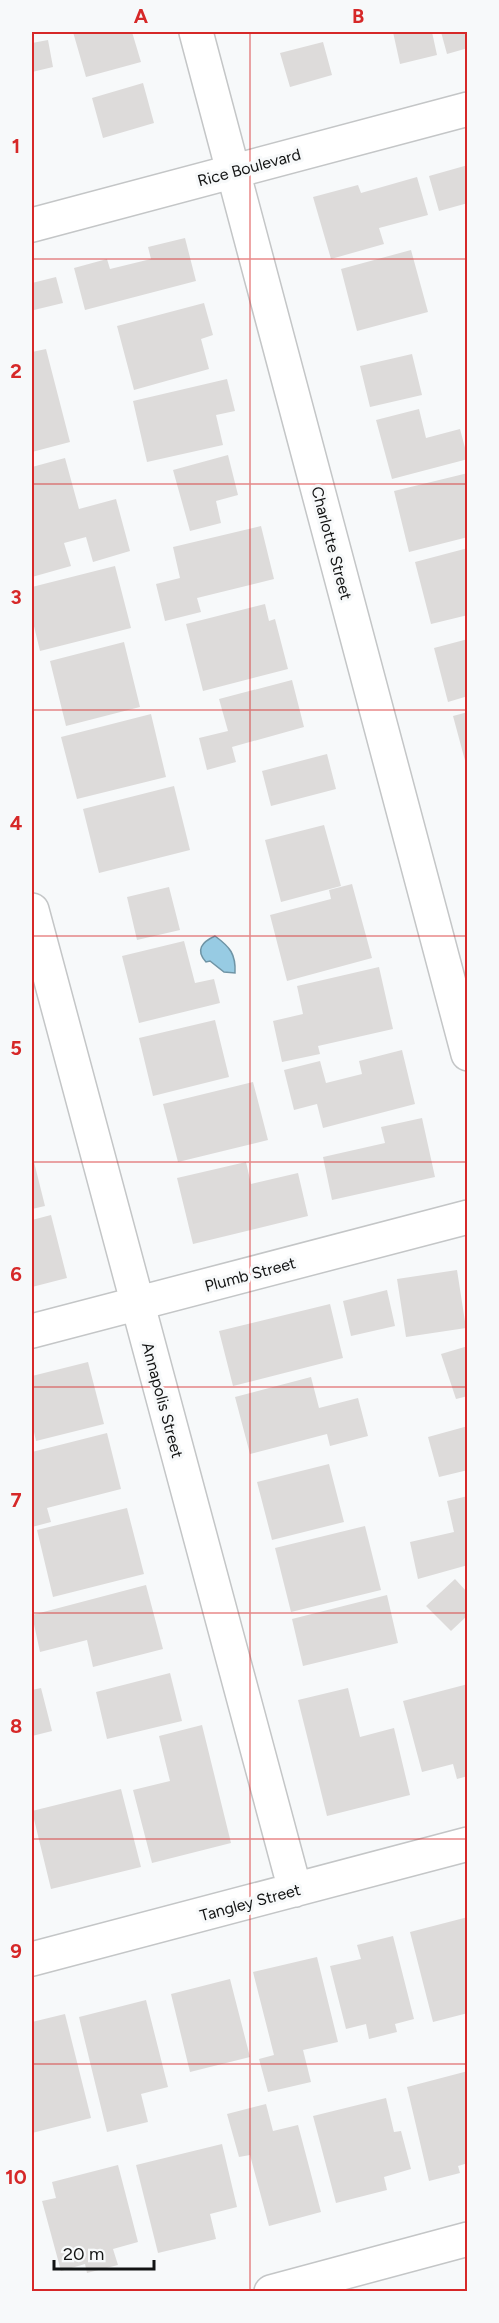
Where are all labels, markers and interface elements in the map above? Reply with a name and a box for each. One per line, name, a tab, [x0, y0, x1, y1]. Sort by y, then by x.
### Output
text: A	[134, 4, 149, 28]
text: B	[352, 4, 364, 28]
text: 1	[12, 134, 20, 158]
street label: Rice Boulevard	[195, 145, 303, 190]
text: 2	[10, 359, 22, 383]
street label: Charlotte Street	[307, 484, 356, 602]
text: 3	[10, 585, 22, 609]
text: 4	[10, 811, 23, 835]
text: 5	[10, 1036, 22, 1060]
street label: Plumb Street	[203, 1253, 298, 1296]
text: 6	[10, 1262, 22, 1286]
street label: Annapolis Street	[138, 1340, 187, 1460]
text: 7	[10, 1488, 22, 1512]
text: 8	[10, 1714, 22, 1738]
street label: Tangley Street	[198, 1880, 303, 1925]
text: 9	[10, 1939, 22, 1963]
text: 10	[5, 2165, 27, 2189]
scale bar	[54, 2233, 154, 2271]
text: 20 m	[63, 2243, 104, 2265]

